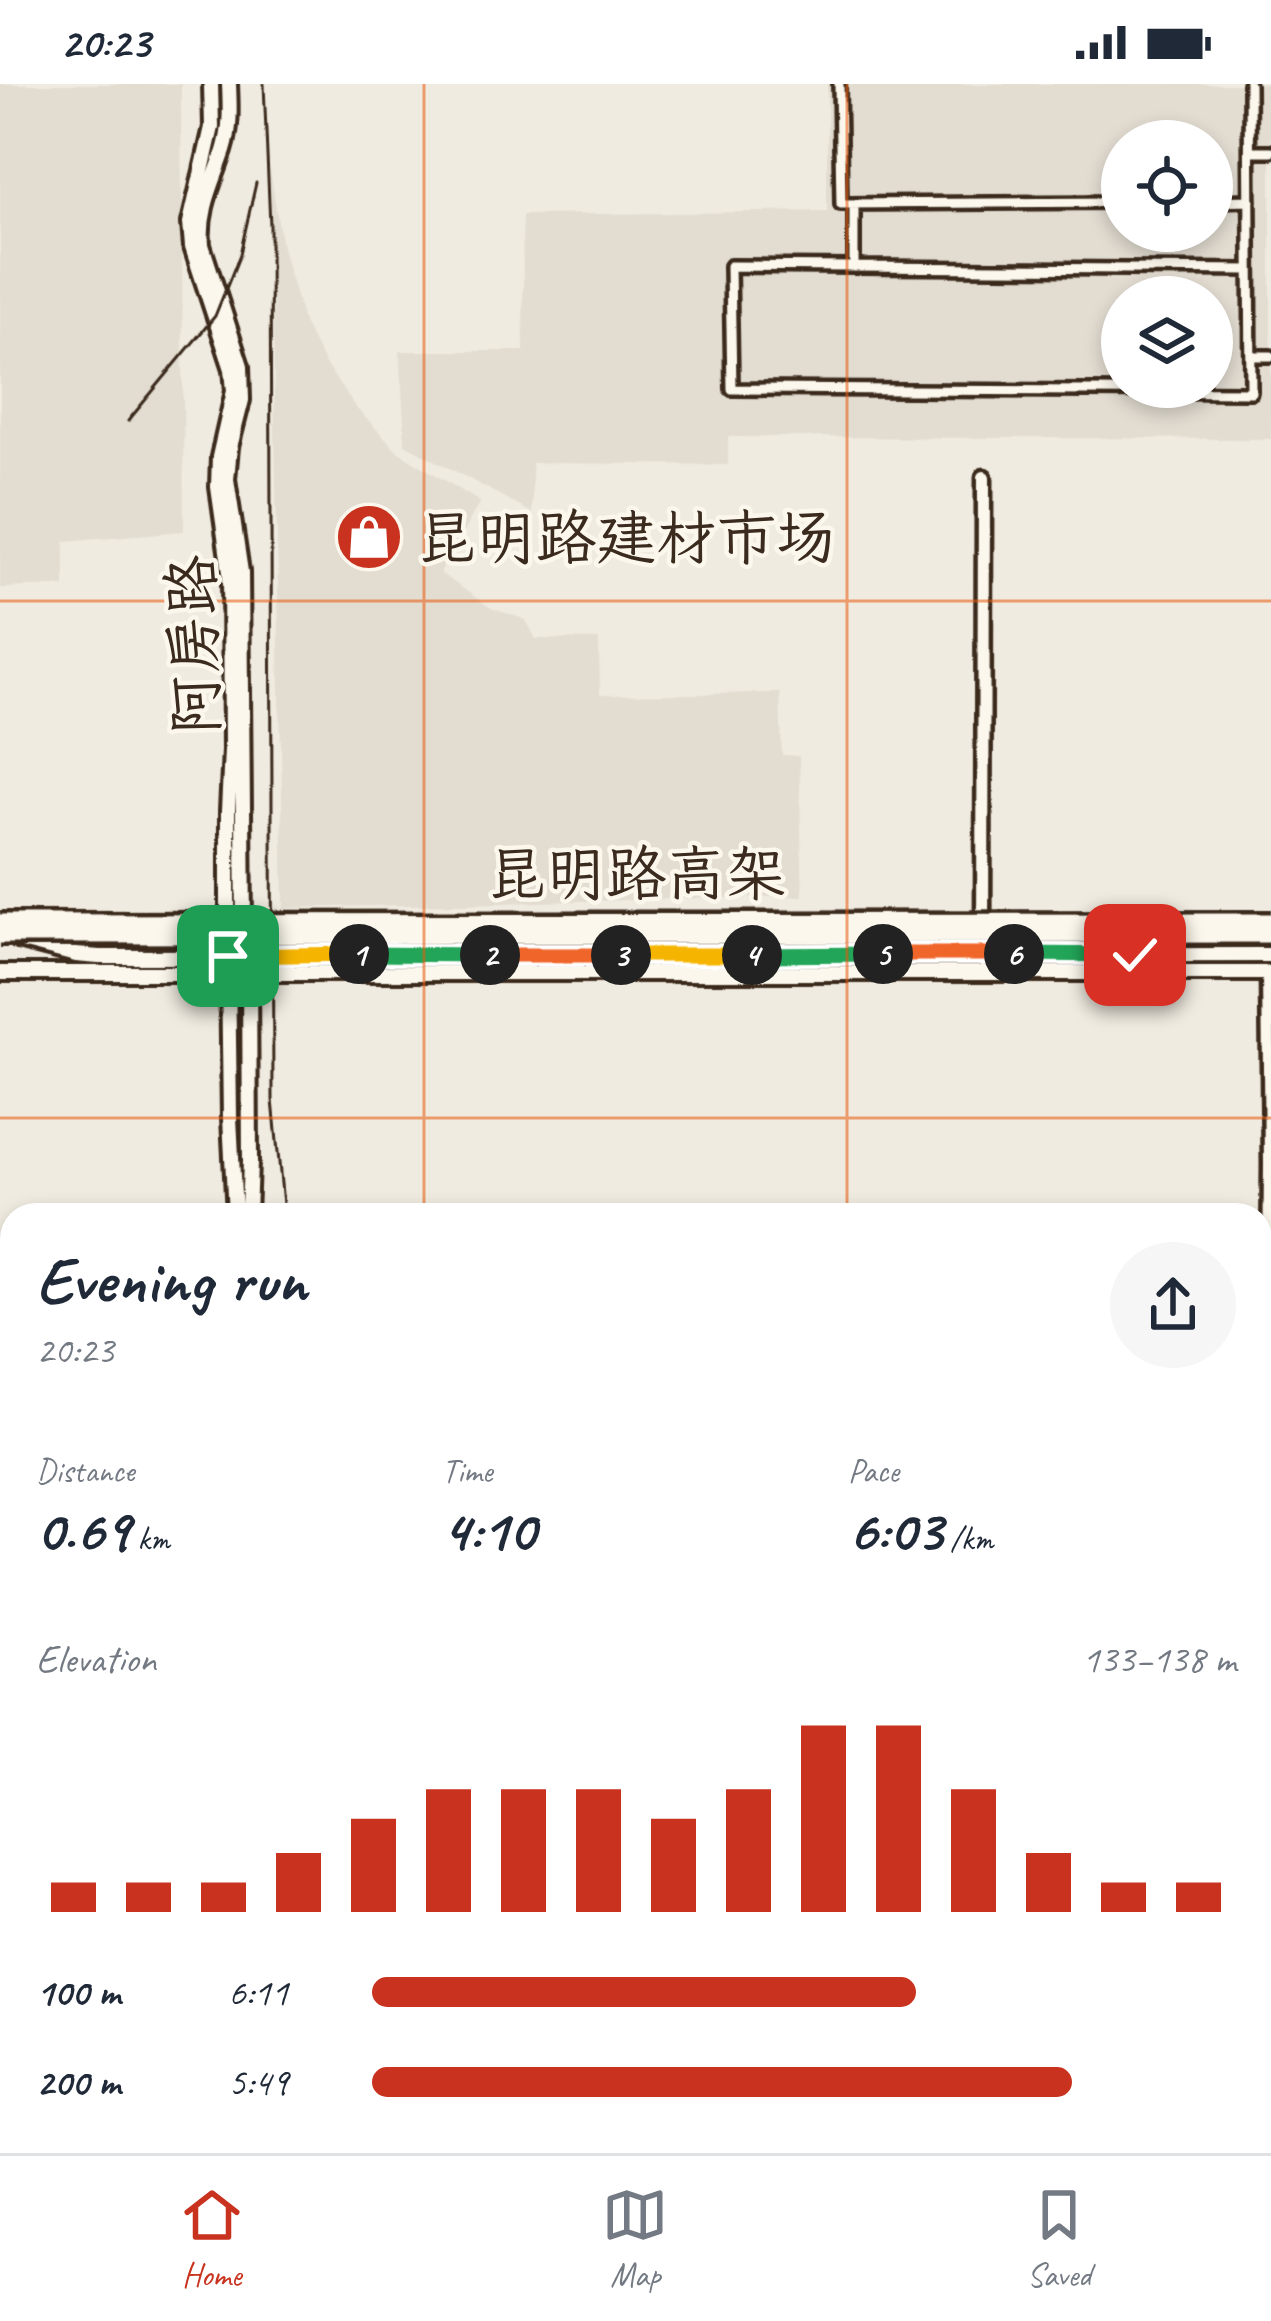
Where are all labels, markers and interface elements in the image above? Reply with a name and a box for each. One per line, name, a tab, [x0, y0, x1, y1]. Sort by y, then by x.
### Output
text: 20:23	[60, 14, 150, 71]
map controls	[1101, 120, 1233, 408]
button: locate	[1101, 120, 1233, 252]
button: layers	[1101, 276, 1233, 408]
place label: 昆明路建材市场	[416, 500, 836, 576]
shop icon: 昆明路建材市场	[334, 502, 404, 572]
street label: 阿房路	[153, 554, 235, 736]
street label: 昆明路高架	[486, 836, 786, 912]
pin	[1084, 904, 1186, 1006]
pin	[177, 905, 279, 1007]
icon: check	[1102, 922, 1168, 988]
icon: arrive	[195, 923, 261, 989]
pin: 1	[329, 924, 389, 984]
pin: 5	[853, 924, 913, 984]
pin: 6	[984, 924, 1044, 984]
pin: 2	[460, 925, 520, 985]
pin: 3	[591, 925, 651, 985]
pin: 4	[722, 925, 782, 985]
text: 1	[352, 933, 366, 975]
text: 5	[876, 933, 890, 975]
text: 6	[1006, 933, 1022, 975]
text: 2	[483, 934, 497, 976]
text: 3	[614, 934, 628, 976]
text: 4	[745, 934, 759, 976]
text: Evening run	[36, 1239, 306, 1322]
button: share	[1110, 1242, 1236, 1368]
text: 20:23	[36, 1326, 114, 1375]
text: Distance	[36, 1450, 134, 1492]
text: Time	[442, 1450, 493, 1492]
text: Pace	[848, 1450, 899, 1492]
text: 0.69	[36, 1492, 129, 1568]
text: 4:10	[442, 1492, 535, 1568]
text: 6:03	[848, 1492, 942, 1568]
text: km	[129, 1518, 170, 1560]
text: /km	[942, 1518, 993, 1560]
text: Elevation	[36, 1635, 156, 1684]
text: 133–138 m	[1082, 1635, 1236, 1684]
text: 100 m	[36, 1968, 120, 2017]
text: 6:11	[228, 1968, 288, 2017]
text: 200 m	[36, 2058, 120, 2107]
text: 5:49	[228, 2058, 288, 2107]
tab: Home	[179, 2182, 245, 2296]
tab: Map	[602, 2182, 668, 2296]
tab: Saved	[1026, 2182, 1092, 2296]

